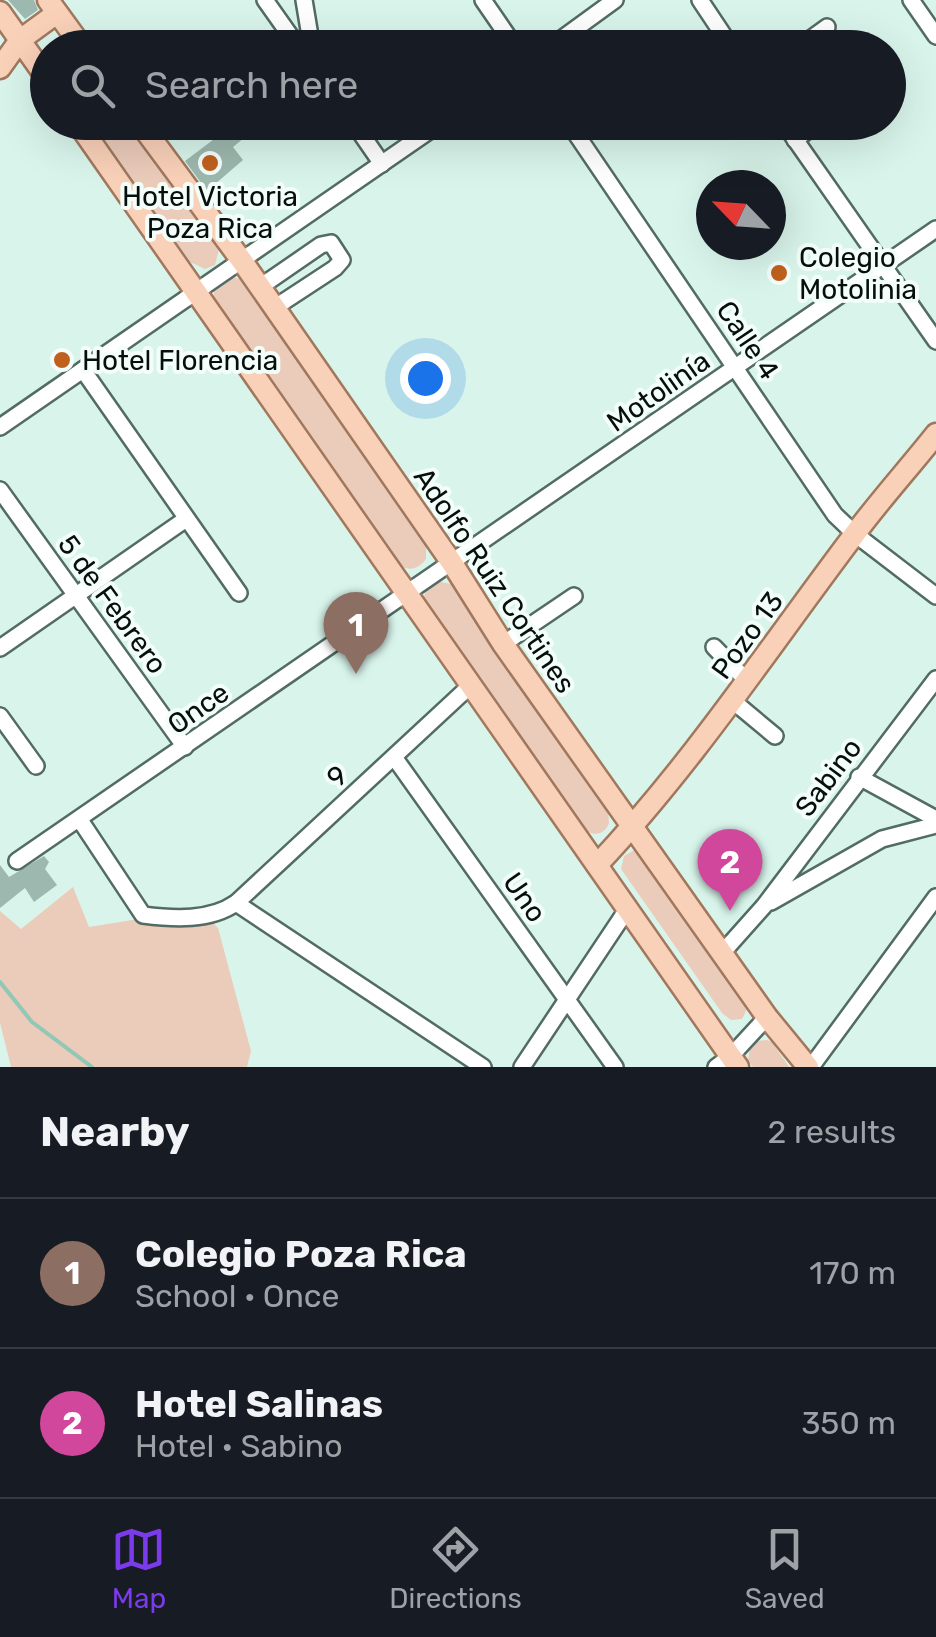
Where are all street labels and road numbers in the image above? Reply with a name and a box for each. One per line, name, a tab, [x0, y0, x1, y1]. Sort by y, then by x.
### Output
street label: Calle 4	[709, 295, 786, 386]
street label: Motolinía	[601, 344, 716, 439]
street label: Adolfo Ruiz Cortines	[407, 461, 582, 699]
street label: 5 de Febrero	[51, 528, 174, 680]
street label: Pozo 13	[705, 585, 790, 685]
street label: Once	[161, 676, 235, 741]
street label: Sabino	[788, 732, 868, 823]
street label: 9	[320, 759, 355, 794]
street label: Uno	[496, 866, 553, 928]

